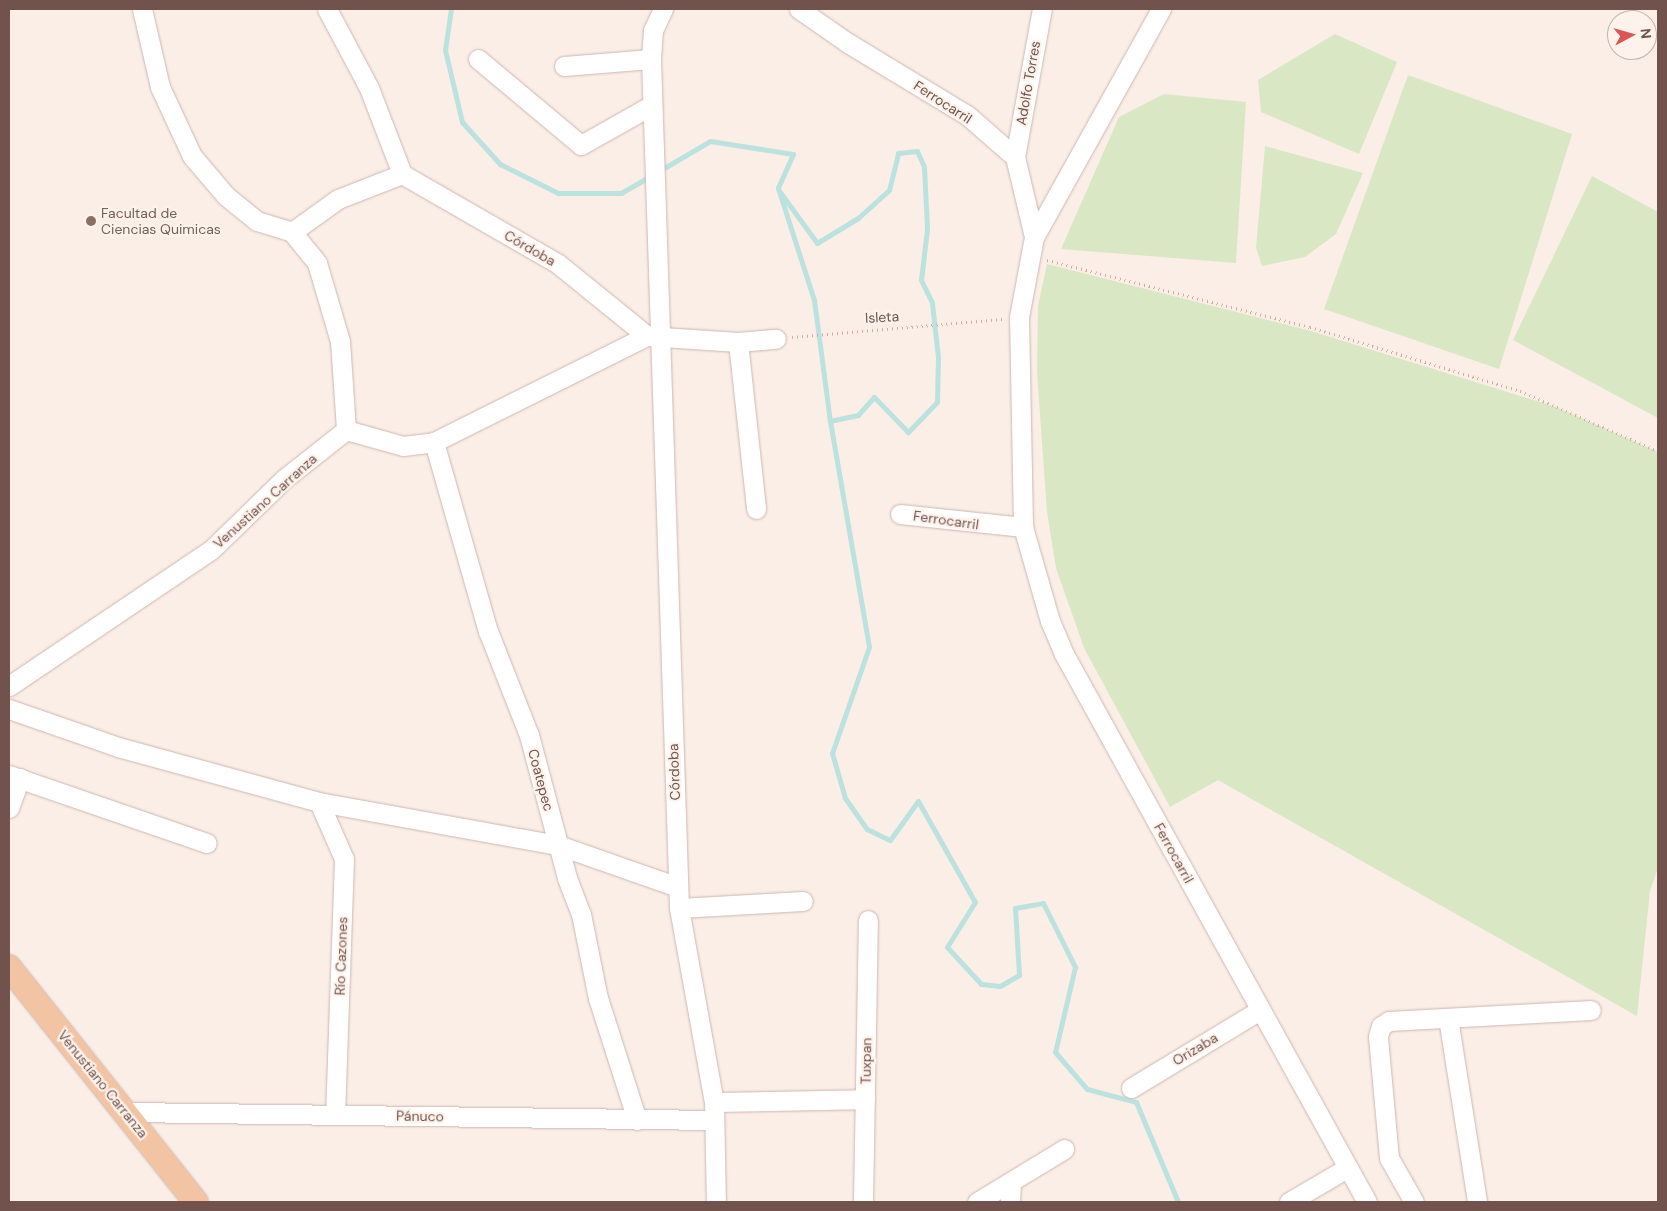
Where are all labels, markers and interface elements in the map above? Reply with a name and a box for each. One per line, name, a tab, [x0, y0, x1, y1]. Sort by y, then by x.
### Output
north arrow	[1607, 10, 1657, 60]
text: N	[1636, 28, 1655, 40]
street label: Adolfo Torres	[1012, 39, 1044, 127]
street label: Ferrocarril	[911, 77, 975, 127]
place label: Facultad de Ciencias Quimicas	[101, 205, 221, 238]
marker: Facultad de Ciencias Quimicas	[85, 215, 97, 227]
street label: Córdoba	[501, 227, 559, 269]
street label: Isleta	[864, 308, 900, 326]
street label: Venustiano Carranza	[210, 450, 320, 552]
street label: Ferrocarril	[912, 507, 980, 533]
street label: Córdoba	[665, 743, 683, 801]
street label: Coatepec	[525, 747, 557, 813]
street label: Ferrocarril	[1151, 820, 1197, 886]
street label: Río Cazones	[331, 916, 351, 996]
street label: Venustiano Carranza	[54, 1027, 152, 1141]
street label: Orizaba	[1169, 1029, 1221, 1069]
street label: Tuxpan	[857, 1038, 875, 1084]
street label: Pánuco	[396, 1107, 444, 1125]

